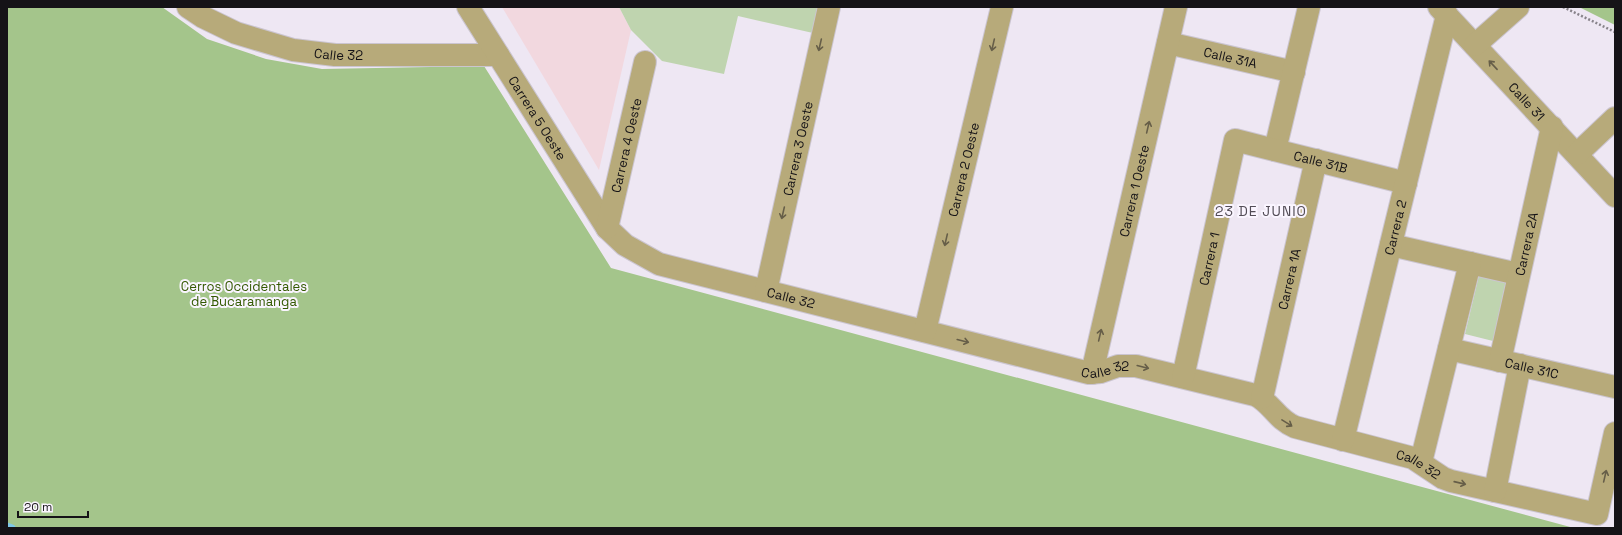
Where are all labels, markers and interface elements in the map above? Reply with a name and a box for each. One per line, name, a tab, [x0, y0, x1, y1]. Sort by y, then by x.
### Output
one-way arrow	[816, 38, 824, 51]
one-way arrow	[988, 38, 996, 51]
street label: Calle 31A	[1202, 43, 1259, 72]
street label: Calle 32	[313, 45, 363, 64]
one-way arrow	[1488, 60, 1498, 70]
street label: Carrera 5 Oeste	[504, 73, 570, 163]
street label: Calle 31	[1505, 79, 1549, 125]
street label: Carrera 4 Oeste	[607, 96, 646, 194]
street label: Carrera 3 Oeste	[779, 100, 817, 197]
street label: Carrera 2 Oeste	[944, 121, 983, 218]
one-way arrow	[1145, 121, 1153, 134]
street label: Carrera 1 Oeste	[1116, 143, 1153, 239]
street label: Calle 31B	[1292, 147, 1349, 177]
street label: Carrera 2	[1381, 198, 1411, 257]
district label: 23 DE JUNIO	[1215, 202, 1307, 220]
one-way arrow	[778, 206, 786, 219]
street label: Carrera 2A	[1511, 211, 1542, 277]
street label: Carrera 1	[1195, 231, 1224, 287]
one-way arrow	[942, 233, 950, 246]
street label: Carrera 1A	[1274, 247, 1305, 311]
park label: Cerros Occidentales de Bucaramanga	[181, 278, 307, 310]
street label: Calle 32	[765, 284, 817, 312]
one-way arrow	[1097, 329, 1105, 342]
one-way arrow	[956, 338, 969, 345]
street label: Calle 31C	[1503, 354, 1560, 383]
street label: Calle 32	[1079, 357, 1129, 382]
one-way arrow	[1136, 364, 1149, 372]
one-way arrow	[1281, 419, 1293, 427]
street label: Calle 32	[1394, 446, 1444, 483]
one-way arrow	[1602, 470, 1610, 483]
one-way arrow	[1454, 480, 1467, 488]
scale bar	[18, 493, 88, 519]
text: 20 m	[24, 499, 52, 515]

